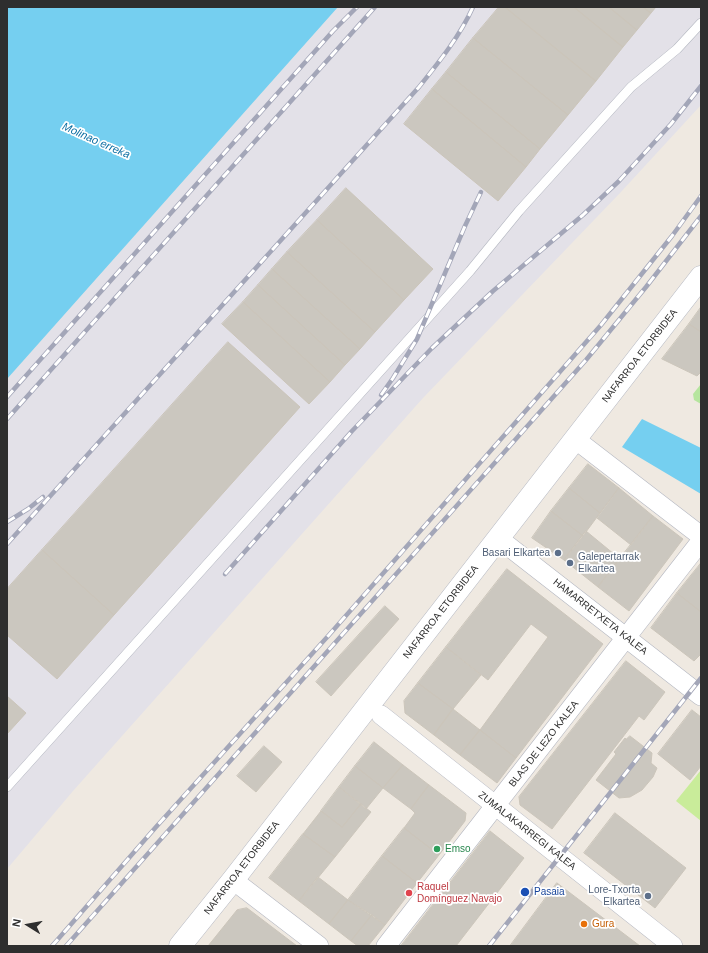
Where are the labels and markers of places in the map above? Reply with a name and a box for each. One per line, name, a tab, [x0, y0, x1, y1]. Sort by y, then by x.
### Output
place label: Basari Elkartea	[482, 547, 550, 559]
marker: Basari Elkartea	[553, 548, 563, 558]
place label: Galepertarrak Elkartea	[578, 551, 639, 574]
marker: Galepertarrak Elkartea	[565, 558, 575, 568]
place label: Emso	[445, 843, 471, 855]
marker: Emso	[432, 844, 442, 854]
place label: Raquel Domínguez Navajo	[417, 881, 502, 904]
place label: Lore-Txorta Elkartea	[588, 884, 640, 908]
marker: Pasaia	[519, 886, 531, 898]
place label: Pasaia	[534, 886, 565, 898]
marker: Raquel Domínguez Navajo	[404, 888, 414, 898]
marker: Lore-Txorta Elkartea	[643, 891, 653, 901]
place label: Gura	[592, 918, 614, 930]
marker: Gura	[579, 919, 589, 929]

